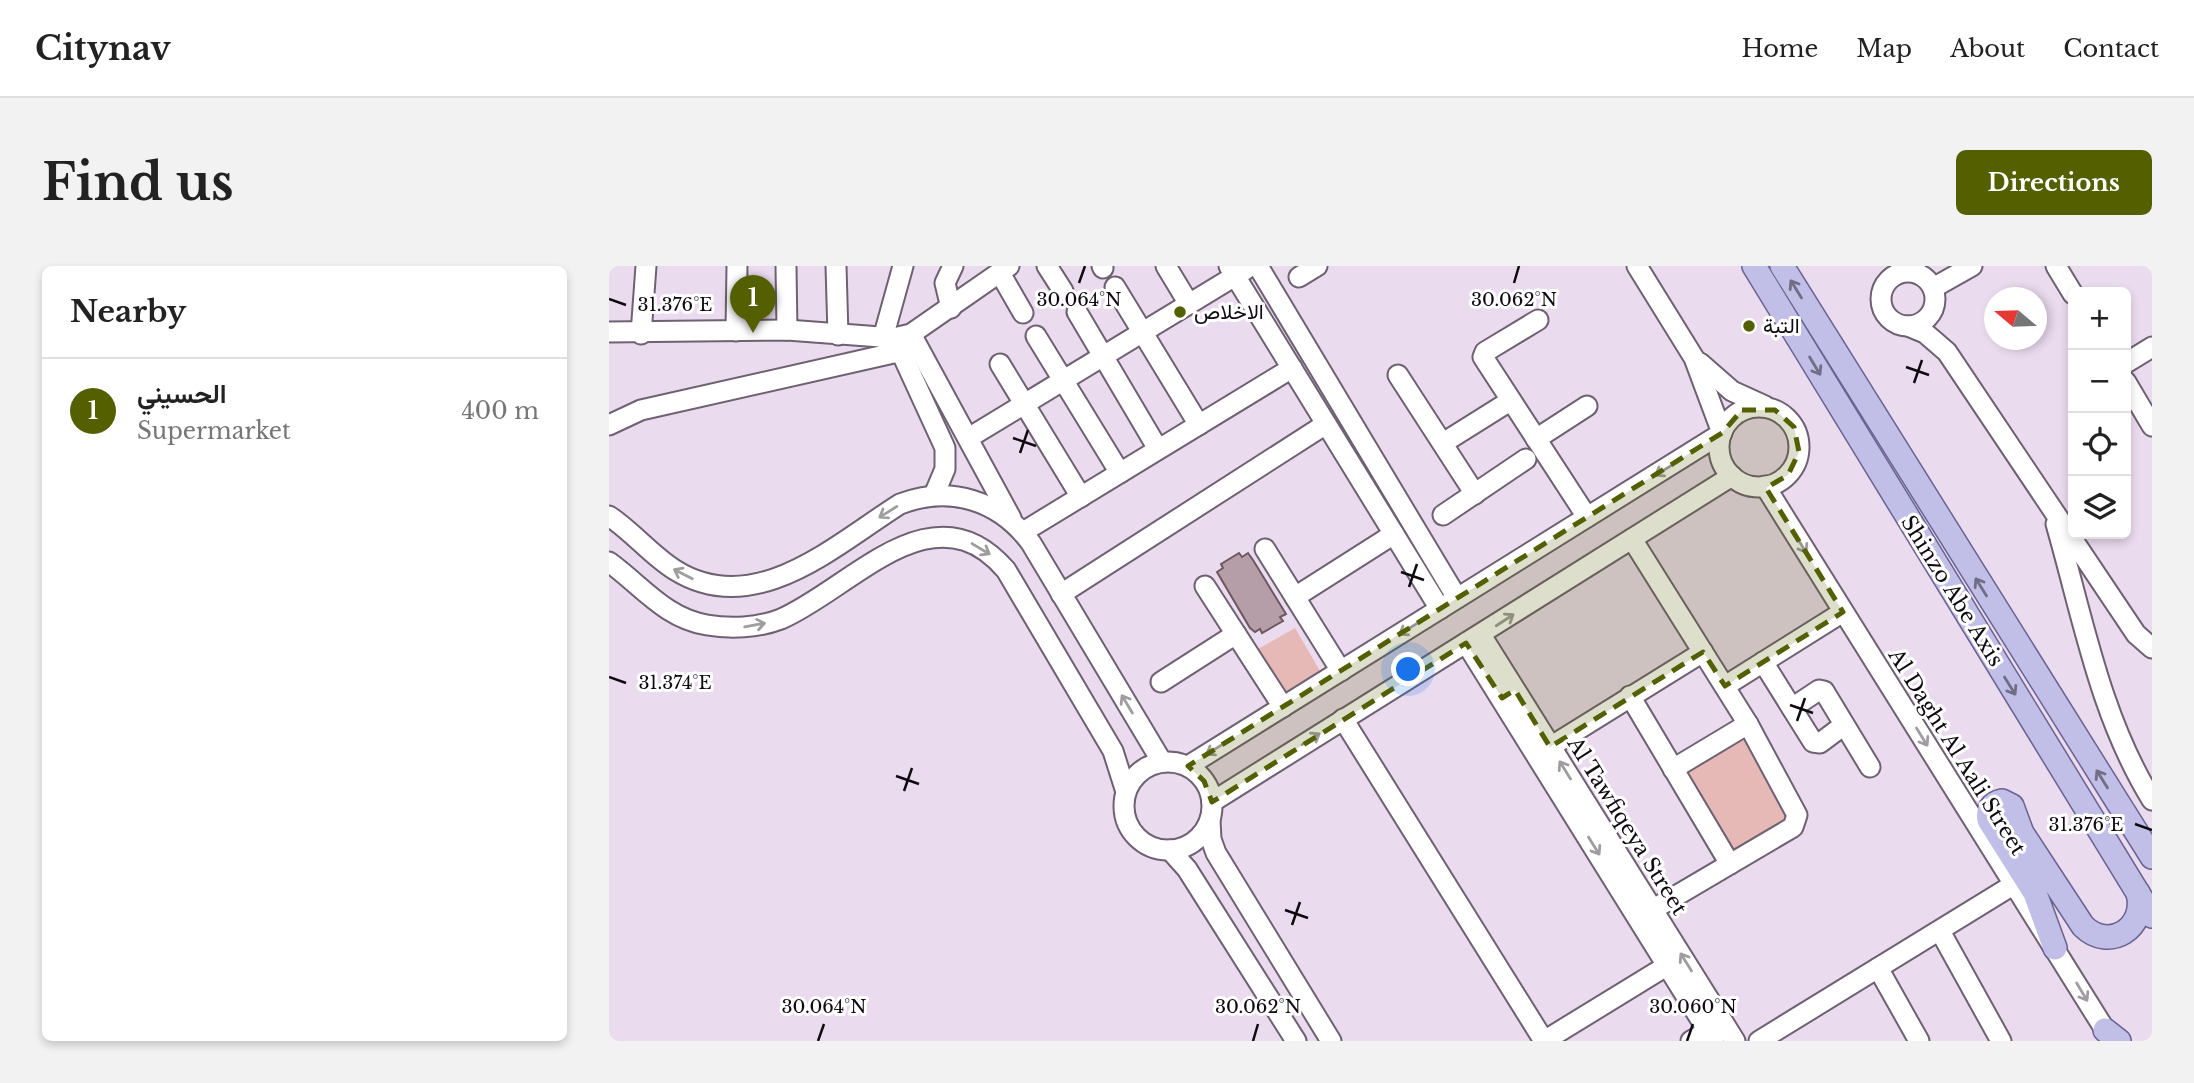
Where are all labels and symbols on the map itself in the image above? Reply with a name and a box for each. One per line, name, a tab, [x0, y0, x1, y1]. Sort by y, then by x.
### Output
pin: 1	[730, 275, 776, 333]
one-way arrow	[1789, 280, 1804, 299]
north arrow	[1984, 287, 2047, 350]
text: 30.064°N	[1036, 289, 1122, 311]
text: 30.062°N	[1471, 289, 1557, 311]
text: 31.376°E	[638, 294, 712, 316]
place label: الاخلاص	[1194, 299, 1264, 325]
marker: الاخلاص	[1172, 304, 1188, 320]
place label: التبة	[1763, 313, 1800, 339]
marker: التبة	[1741, 318, 1757, 334]
one-way arrow	[1808, 356, 1822, 376]
one-way arrow	[1654, 463, 1674, 477]
one-way arrow	[879, 504, 898, 519]
street label: Shinzo Abe Axis	[1895, 511, 2009, 671]
one-way arrow	[1794, 534, 1809, 553]
one-way arrow	[971, 543, 991, 557]
one-way arrow	[673, 567, 694, 580]
one-way arrow	[1973, 577, 1987, 597]
one-way arrow	[1494, 612, 1514, 626]
one-way arrow	[743, 618, 766, 631]
one-way arrow	[1399, 622, 1419, 636]
street label: Al Daght Al Aali Street	[1882, 643, 2031, 860]
your location	[1391, 652, 1425, 686]
text: 31.374°E	[638, 672, 712, 694]
one-way arrow	[2003, 675, 2017, 695]
one-way arrow	[1120, 694, 1134, 714]
one-way arrow	[1914, 727, 1929, 746]
one-way arrow	[1300, 731, 1320, 745]
street label: Al Tawfiqeya Street	[1561, 731, 1692, 920]
one-way arrow	[1206, 743, 1226, 757]
one-way arrow	[1557, 761, 1571, 781]
one-way arrow	[2095, 769, 2109, 789]
text: 31.376°E	[2049, 814, 2123, 836]
one-way arrow	[1587, 836, 1601, 856]
one-way arrow	[1679, 953, 1693, 973]
one-way arrow	[2075, 981, 2089, 1001]
text: 30.064°N	[781, 996, 867, 1018]
text: 30.062°N	[1215, 996, 1301, 1018]
text: 30.060°N	[1649, 996, 1737, 1018]

